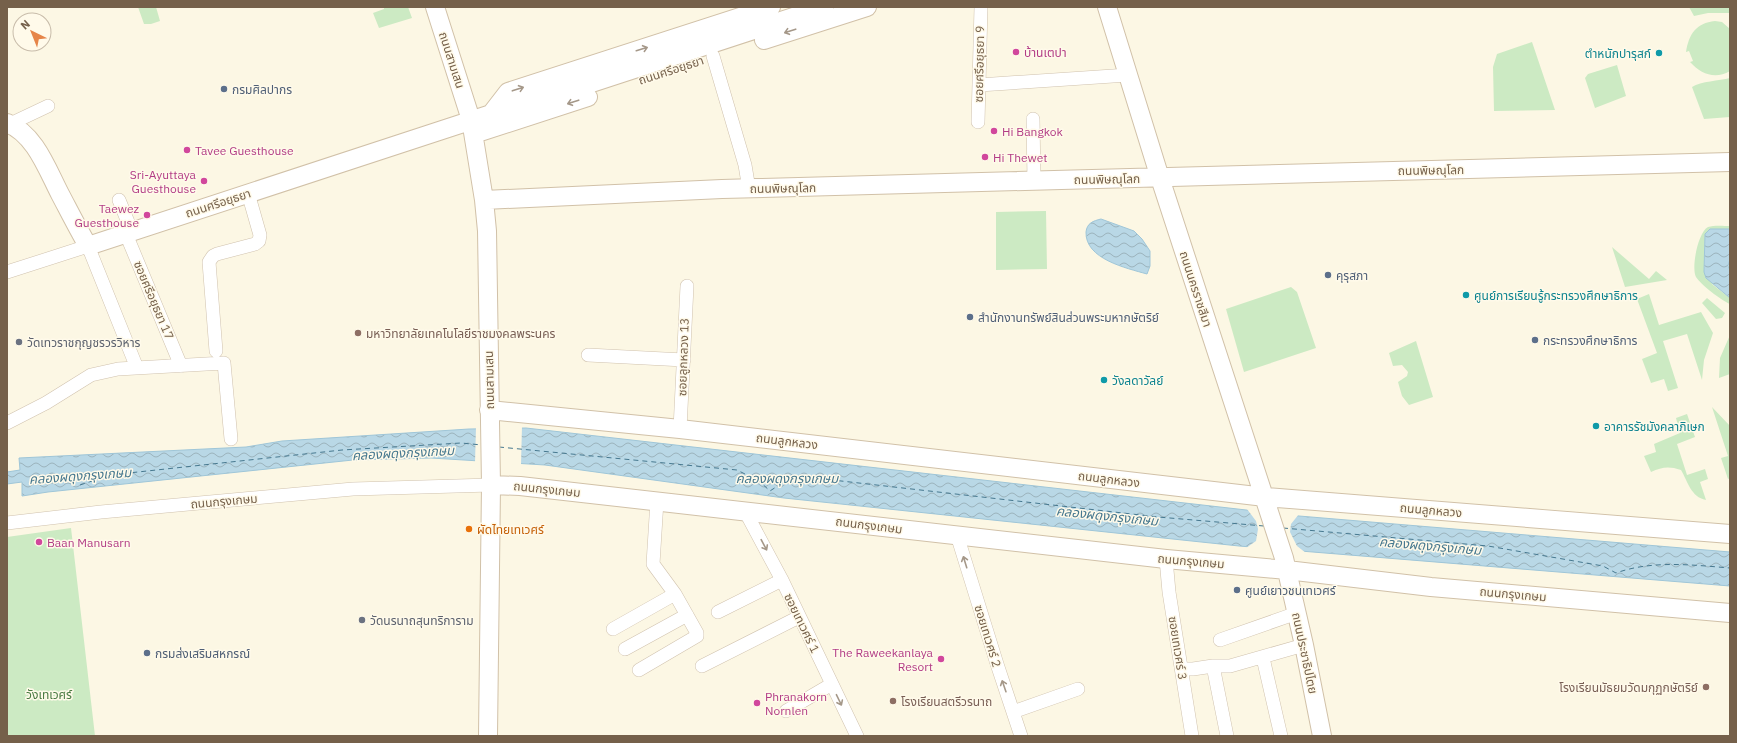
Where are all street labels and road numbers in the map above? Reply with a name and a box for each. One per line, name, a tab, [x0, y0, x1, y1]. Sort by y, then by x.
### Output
street label: ซอยศรีอยุธยา 9	[971, 26, 987, 102]
street label: ถนนสามเสน	[436, 30, 468, 90]
street label: ถนนศรีอยุธยา	[636, 52, 706, 88]
street label: ถนนพิษณุโลก	[1398, 162, 1464, 178]
street label: ถนนพิษณุโลก	[1074, 171, 1140, 187]
street label: ถนนพิษณุโลก	[750, 180, 816, 196]
street label: ถนนศรีอยุธยา	[183, 185, 253, 221]
street label: ถนนนครราชสีมา	[1177, 249, 1215, 329]
street label: ซอยศรีอยุธยา 17	[131, 258, 177, 342]
street label: ซอยลูกหลวง 13	[674, 318, 692, 396]
street label: ถนนสามเสน	[481, 351, 497, 409]
street label: ถนนลูกหลวง	[755, 430, 819, 452]
street label: ถนนลูกหลวง	[1077, 468, 1141, 490]
street label: ถนนกรุงเกษม	[513, 478, 581, 500]
street label: ถนนกรุงเกษม	[190, 491, 258, 511]
street label: ถนนลูกหลวง	[1399, 500, 1463, 520]
street label: ถนนกรุงเกษม	[835, 513, 903, 537]
street label: ถนนกรุงเกษม	[1157, 551, 1225, 571]
street label: ถนนกรุงเกษม	[1479, 584, 1547, 604]
street label: ซอยเทเวศร์ 1	[781, 591, 823, 655]
street label: ซอยเทเวศร์ 2	[971, 603, 1005, 669]
street label: ถนนประชาธิปไตย	[1289, 611, 1321, 695]
street label: ซอยเทเวศร์ 3	[1166, 615, 1190, 681]

